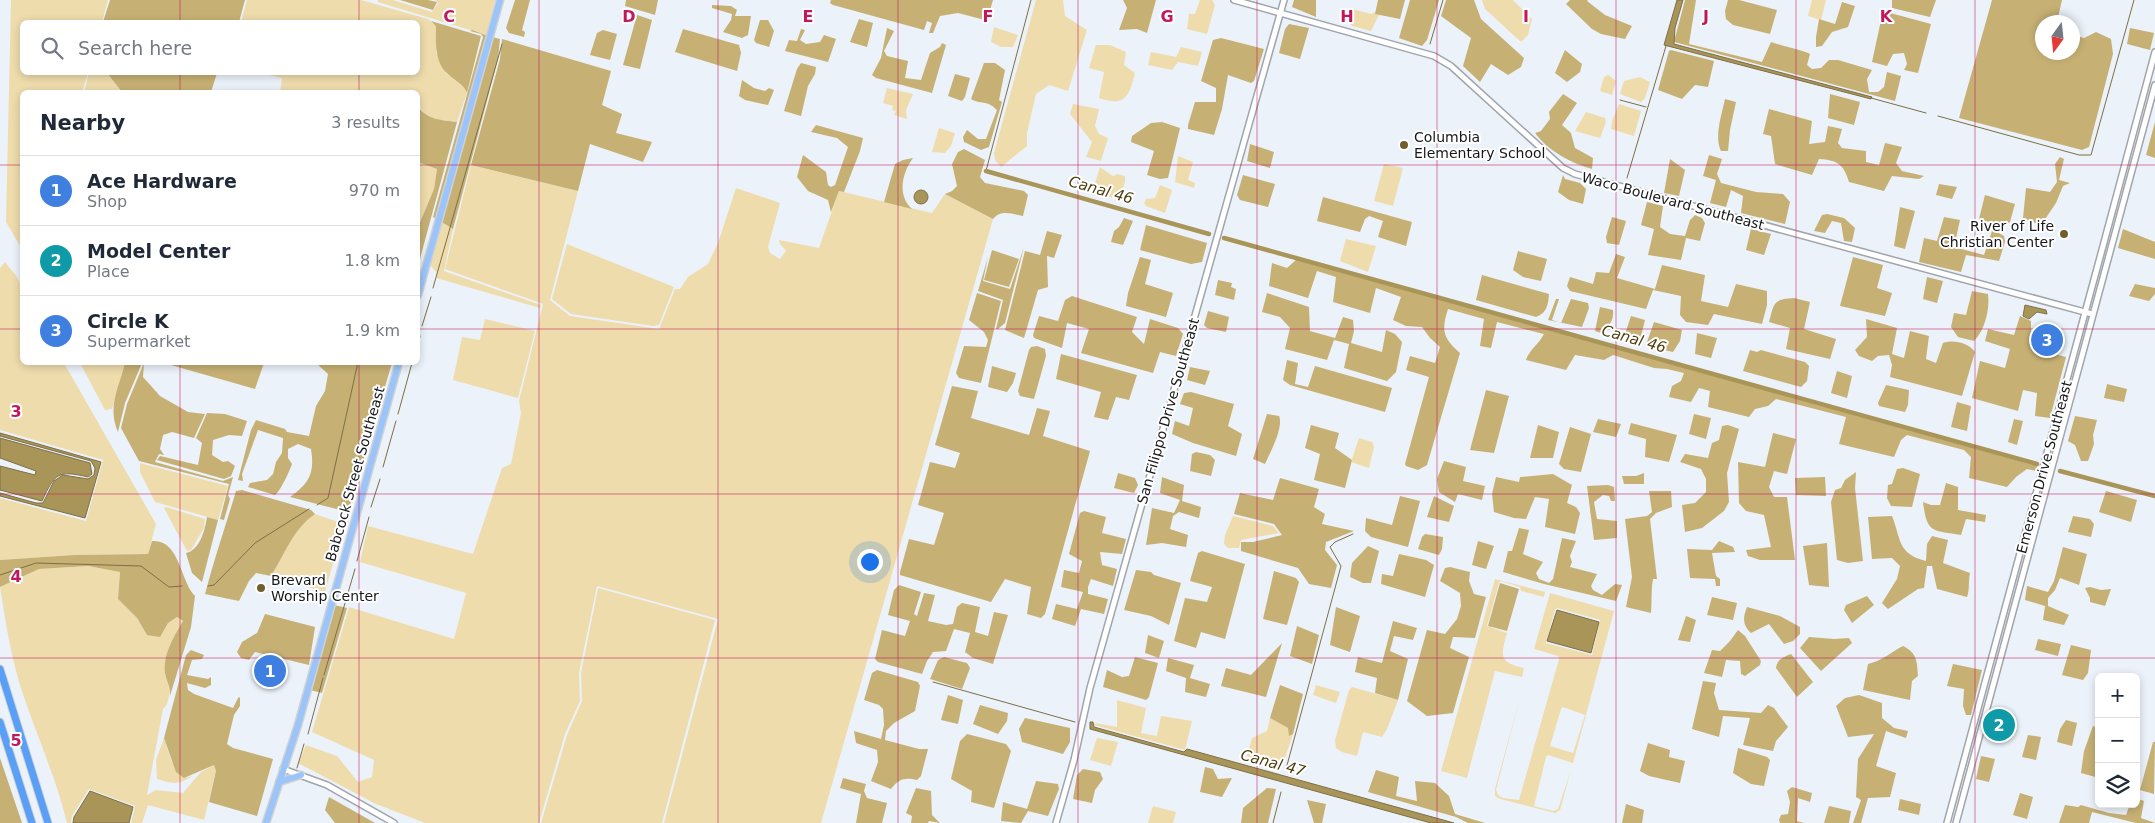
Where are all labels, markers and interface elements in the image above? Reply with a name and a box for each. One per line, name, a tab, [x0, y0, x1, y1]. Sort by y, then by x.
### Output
text: C	[443, 7, 455, 26]
text: D	[622, 7, 636, 26]
text: E	[803, 7, 813, 26]
text: F	[983, 7, 993, 26]
text: G	[1160, 7, 1174, 26]
text: H	[1340, 7, 1354, 26]
text: I	[1523, 7, 1529, 26]
text: J	[1702, 7, 1709, 26]
text: K	[1880, 7, 1893, 26]
north arrow	[2035, 15, 2080, 60]
search box	[20, 20, 420, 75]
icon: search	[38, 34, 66, 62]
text: Search here	[78, 37, 192, 59]
text: Nearby	[40, 111, 125, 135]
text: 3 results	[331, 113, 400, 132]
place label: Columbia Elementary School	[1414, 129, 1546, 161]
marker: Columbia Elementary School	[1398, 139, 1410, 151]
street label: Waco Boulevard Southeast	[1580, 169, 1766, 233]
text: Ace Hardware	[87, 170, 237, 192]
water label: Canal 46	[1067, 172, 1135, 208]
text: 1	[50, 181, 62, 200]
text: 970 m	[349, 181, 400, 200]
text: Shop	[87, 192, 127, 211]
place label: River of Life Christian Center	[1940, 218, 2054, 250]
marker: River of Life Christian Center	[2058, 228, 2070, 240]
text: Model Center	[87, 240, 230, 262]
text: 2	[50, 251, 62, 270]
text: 1.8 km	[345, 251, 400, 270]
text: Place	[87, 262, 130, 281]
text: Circle K	[87, 310, 169, 332]
street label: San Filippo Drive Southeast	[1134, 316, 1202, 506]
text: 3	[50, 321, 62, 340]
text: 1.9 km	[345, 321, 400, 340]
water label: Canal 46	[1600, 321, 1668, 357]
pin: 3	[2031, 321, 2063, 359]
text: Supermarket	[87, 332, 190, 351]
street label: Emerson Drive Southeast	[2013, 378, 2075, 555]
street label: Babcock Street Southeast	[322, 384, 388, 563]
text: 3	[10, 402, 22, 421]
your location	[857, 549, 883, 575]
text: 4	[10, 567, 22, 586]
place label: Brevard Worship Center	[271, 572, 379, 604]
marker: Brevard Worship Center	[255, 582, 267, 594]
pin: 1	[254, 652, 286, 690]
map controls	[2095, 673, 2140, 808]
button: +	[2095, 673, 2140, 718]
pin: 2	[1983, 706, 2015, 744]
button: −	[2095, 718, 2140, 763]
text: 5	[10, 731, 22, 750]
water label: Canal 47	[1239, 746, 1308, 780]
button: layers	[2095, 763, 2140, 808]

